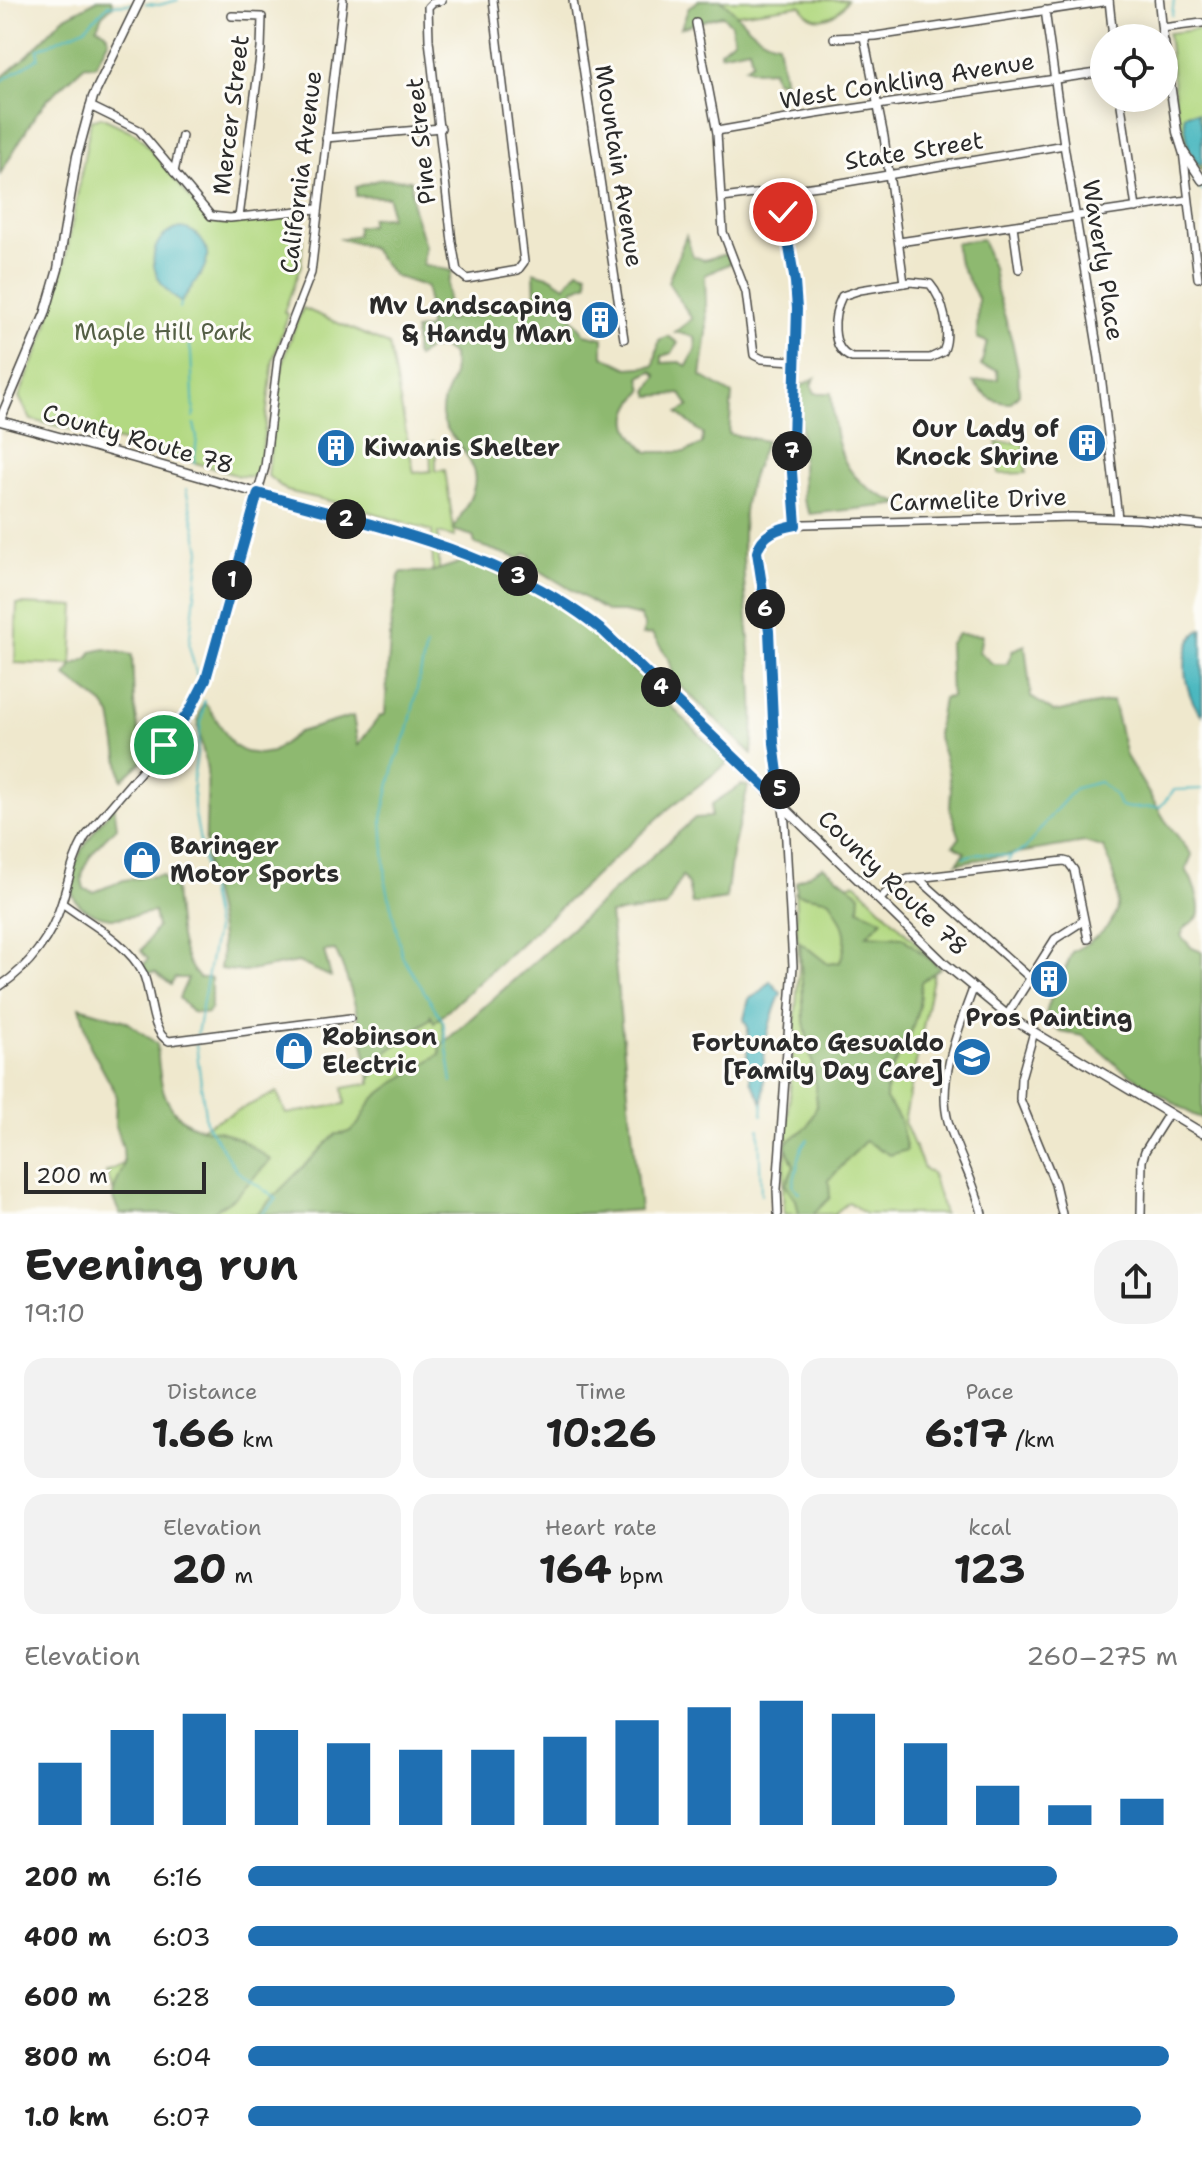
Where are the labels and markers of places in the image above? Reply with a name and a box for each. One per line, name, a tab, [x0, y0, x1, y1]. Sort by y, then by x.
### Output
pin	[749, 178, 817, 246]
place label: Mv Landscaping & Handy Man	[369, 290, 572, 350]
building icon: Mv Landscaping & Handy Man	[579, 299, 621, 341]
place label: Our Lady of Knock Shrine	[896, 413, 1059, 473]
building icon: Our Lady of Knock Shrine	[1066, 422, 1108, 464]
building icon: Kiwanis Shelter	[315, 427, 357, 469]
pin: 7	[772, 431, 812, 471]
place label: Kiwanis Shelter	[364, 432, 560, 464]
pin: 2	[326, 499, 366, 539]
pin: 3	[498, 556, 538, 596]
pin: 1	[212, 560, 252, 600]
pin: 6	[745, 589, 785, 629]
pin: 4	[641, 667, 681, 707]
pin	[130, 711, 198, 779]
pin: 5	[760, 769, 800, 809]
place label: Baringer Motor Sports	[170, 830, 339, 890]
shop icon: Baringer Motor Sports	[121, 839, 163, 881]
building icon: Pros Painting	[1028, 958, 1070, 1000]
place label: Pros Painting	[966, 1002, 1132, 1034]
place label: Robinson Electric	[322, 1021, 437, 1081]
place label: Fortunato Gesualdo [Family Day Care]	[692, 1027, 944, 1087]
shop icon: Robinson Electric	[273, 1030, 315, 1072]
school or university icon: Fortunato Gesualdo [Family Day Care]	[951, 1036, 993, 1078]

